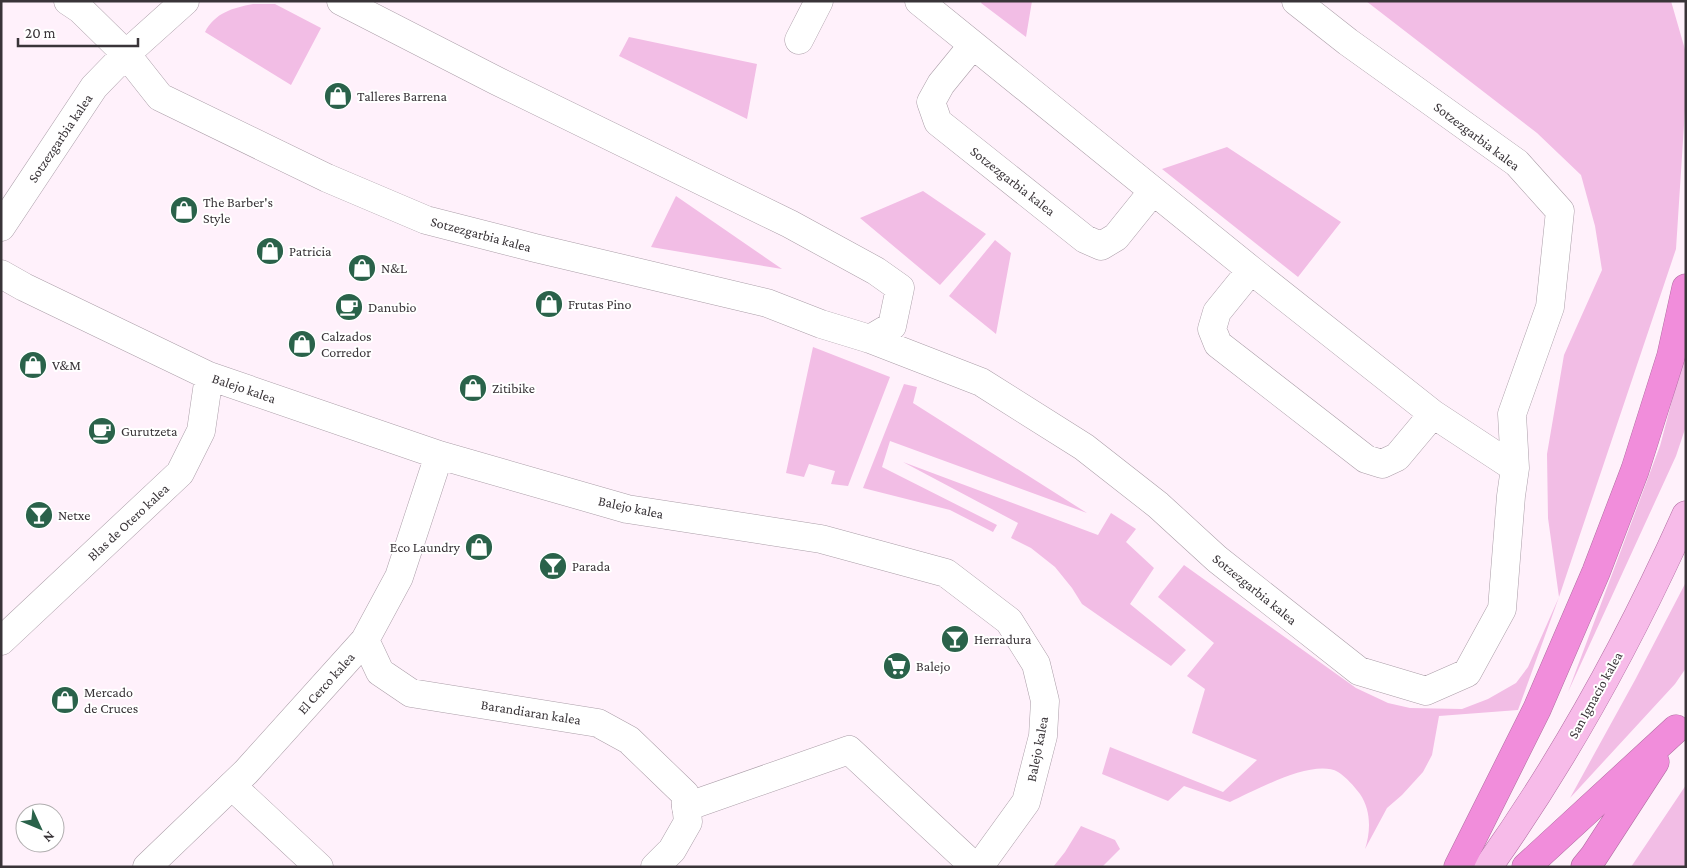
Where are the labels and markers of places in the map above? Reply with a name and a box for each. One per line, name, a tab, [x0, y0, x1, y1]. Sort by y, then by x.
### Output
shop icon: Talleres Barrena	[323, 81, 353, 111]
place label: Talleres Barrena	[357, 88, 448, 104]
place label: The Barber's Style	[203, 194, 273, 226]
shop icon: The Barber's Style	[169, 195, 199, 225]
shop icon: Patricia	[255, 236, 285, 266]
place label: Patricia	[289, 243, 332, 259]
shop icon: N&L	[347, 253, 377, 283]
place label: N&L	[381, 260, 407, 276]
shop icon: Frutas Pino	[534, 289, 564, 319]
cafe icon: Danubio	[334, 292, 364, 322]
place label: Frutas Pino	[568, 296, 632, 312]
place label: Danubio	[368, 299, 417, 315]
place label: Calzados Corredor	[321, 328, 372, 360]
shop icon: Calzados Corredor	[287, 329, 317, 359]
shop icon: V&M	[18, 350, 48, 380]
place label: V&M	[52, 357, 81, 373]
shop icon: Zitibike	[458, 373, 488, 403]
place label: Zitibike	[492, 380, 535, 396]
cafe icon: Gurutzeta	[87, 416, 117, 446]
place label: Gurutzeta	[121, 423, 178, 439]
bar icon: Netxe	[24, 500, 54, 530]
place label: Netxe	[58, 507, 90, 523]
shop icon: Eco Laundry	[464, 532, 494, 562]
place label: Eco Laundry	[390, 539, 461, 555]
bar icon: Parada	[538, 551, 568, 581]
place label: Parada	[572, 558, 611, 574]
bar icon: Herradura	[940, 624, 970, 654]
place label: Herradura	[974, 631, 1032, 647]
supermarket icon: Balejo	[882, 651, 912, 681]
place label: Balejo	[916, 658, 950, 675]
place label: Mercado de Cruces	[84, 684, 138, 716]
shop icon: Mercado de Cruces	[50, 685, 80, 715]

